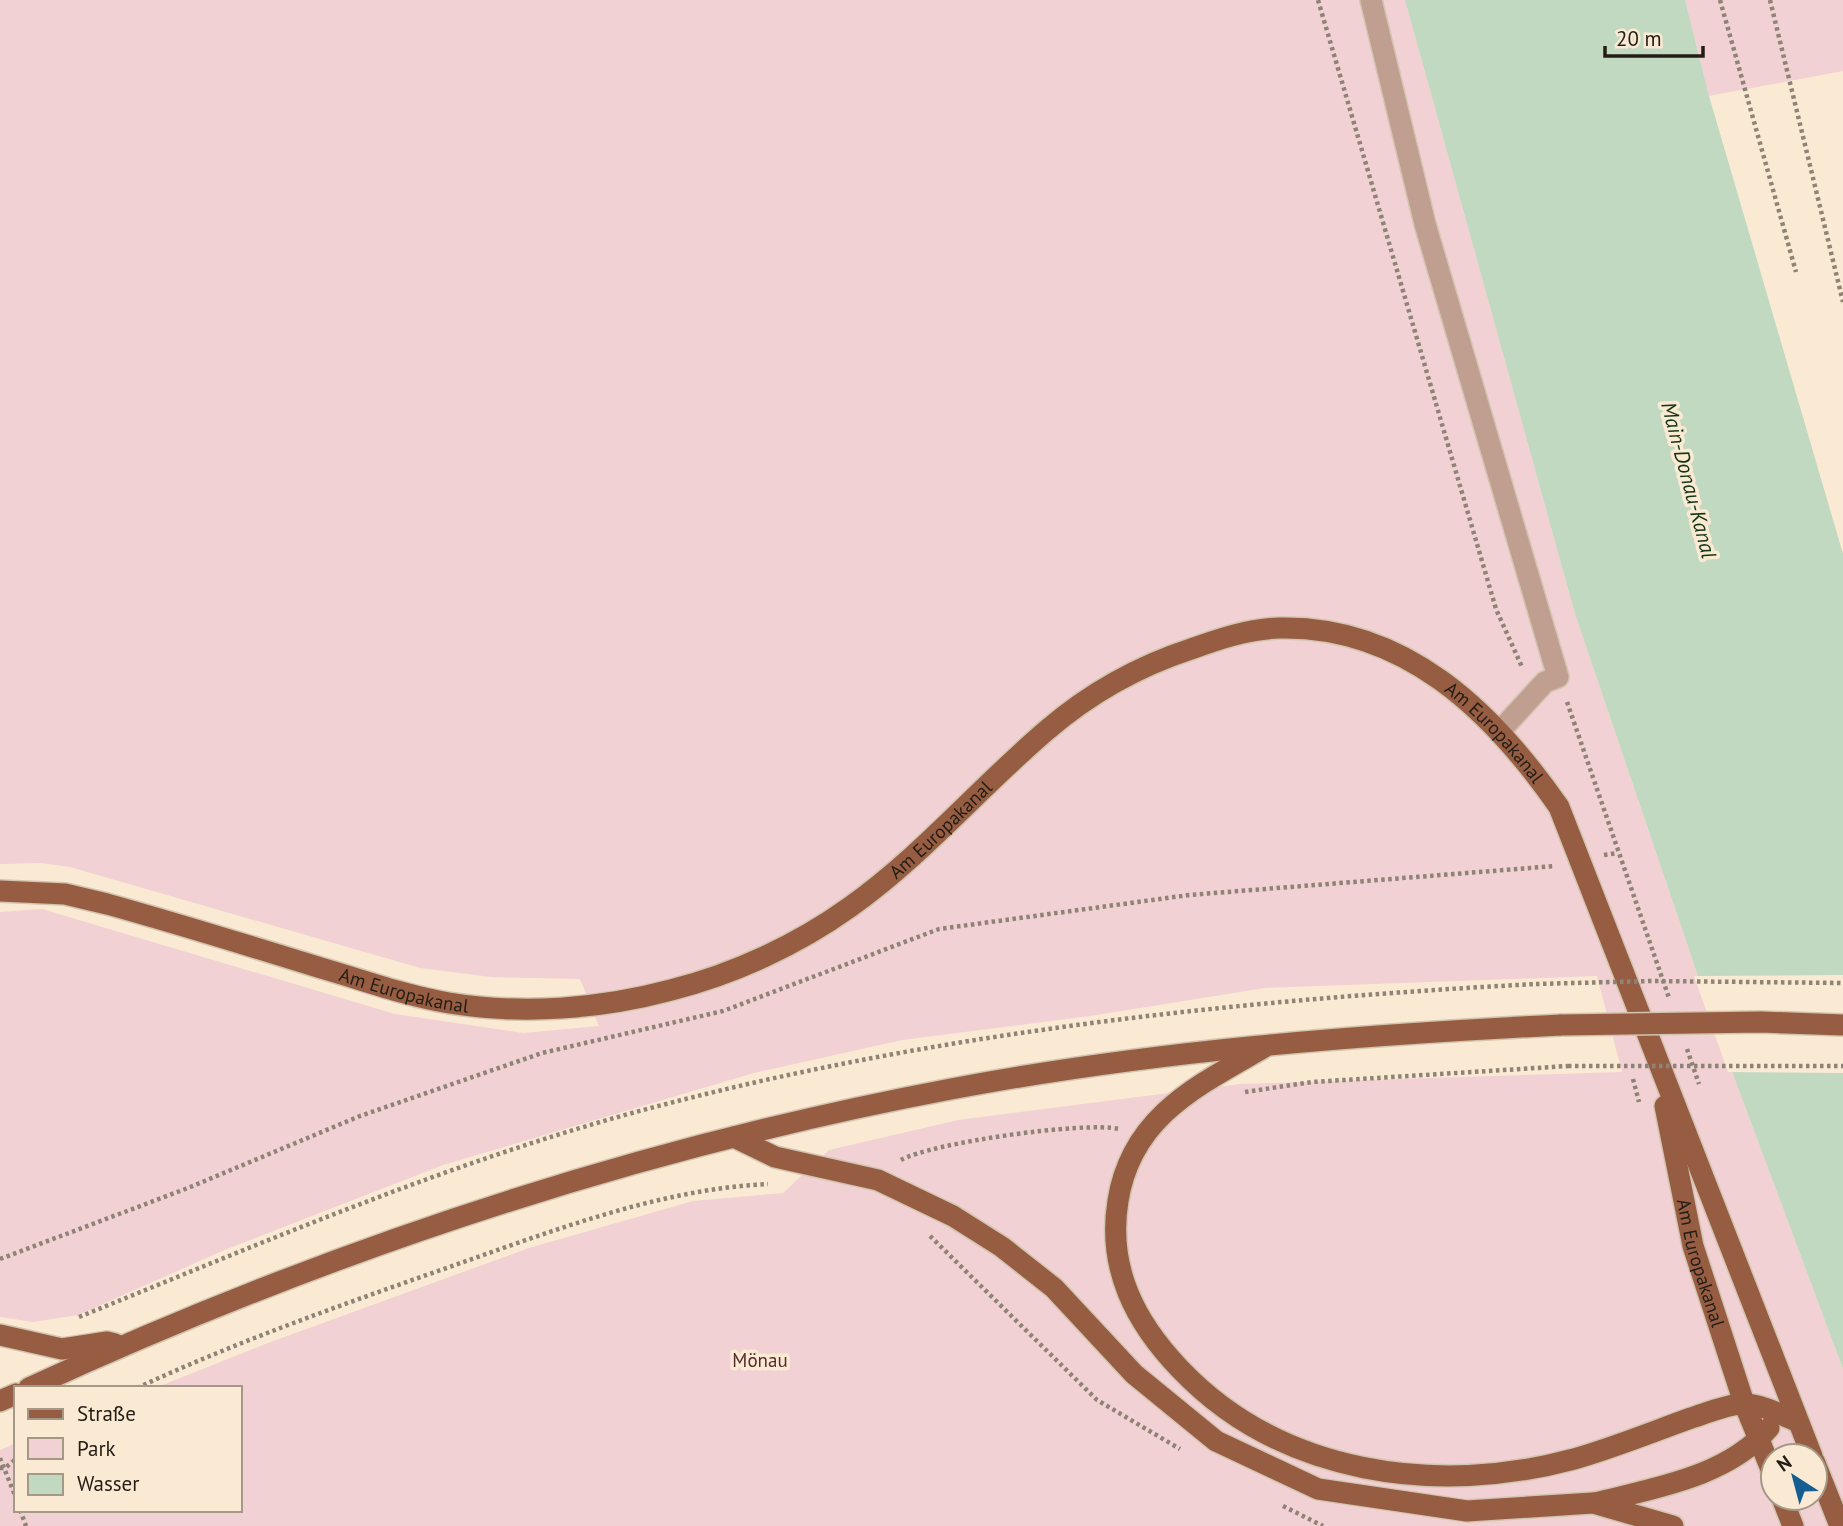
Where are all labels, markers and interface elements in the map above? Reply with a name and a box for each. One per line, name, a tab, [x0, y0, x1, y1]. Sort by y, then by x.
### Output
scale bar	[1605, 14, 1703, 58]
text: 20 m	[1616, 25, 1662, 52]
water label: Main-Donau-Kanal	[1655, 399, 1723, 562]
street label: Am Europakanal	[1440, 676, 1549, 788]
street label: Am Europakanal	[884, 775, 997, 884]
street label: Am Europakanal	[337, 962, 471, 1018]
street label: Am Europakanal	[1672, 1197, 1731, 1330]
park label: Mönau	[732, 1348, 788, 1372]
legend	[14, 1386, 242, 1512]
text: Straße	[77, 1400, 136, 1427]
text: Park	[77, 1435, 116, 1462]
north arrow	[1759, 1442, 1829, 1512]
text: N	[1772, 1450, 1796, 1477]
text: Wasser	[77, 1470, 139, 1497]

